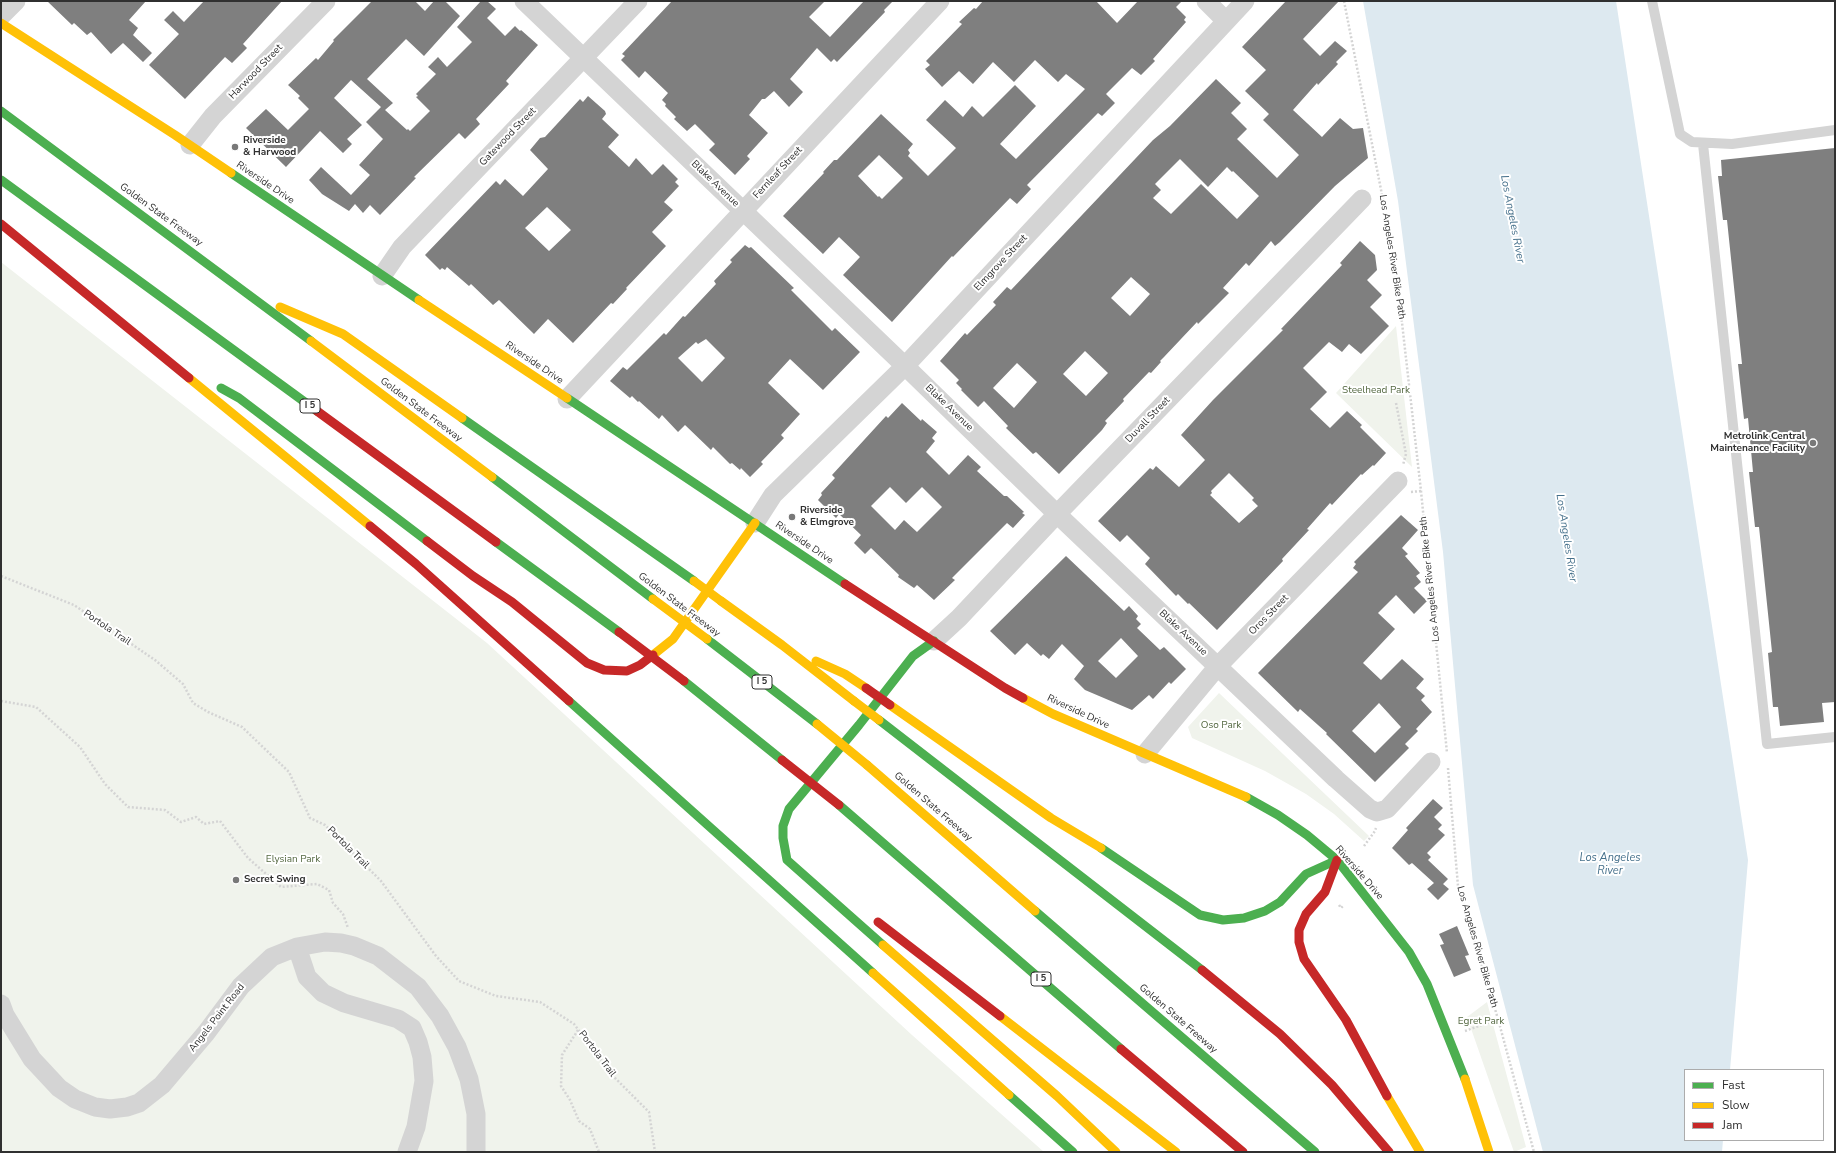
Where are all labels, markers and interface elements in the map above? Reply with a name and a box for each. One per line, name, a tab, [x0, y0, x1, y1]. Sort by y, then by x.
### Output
street label: Harwood Street	[227, 42, 285, 102]
street label: Gatewood Street	[477, 105, 539, 169]
place label: Riverside & Harwood	[243, 135, 296, 158]
marker: Riverside & Harwood	[230, 142, 240, 152]
street label: Fernleaf Street	[751, 145, 805, 201]
street label: Blake Avenue	[689, 158, 741, 210]
street label: Riverside Drive	[234, 159, 296, 207]
water label: Los Angeles River	[1497, 174, 1527, 264]
street label: Golden State Freeway	[117, 181, 205, 249]
street label: Los Angeles River Bike Path	[1376, 194, 1408, 320]
street label: Elmgrove Street	[972, 232, 1030, 294]
street label: Riverside Drive	[503, 339, 565, 387]
street label: Golden State Freeway	[378, 375, 464, 445]
street label: Blake Avenue	[923, 382, 975, 434]
park label: Steelhead Park	[1342, 385, 1410, 397]
street label: Duvall Street	[1123, 395, 1173, 445]
road number: I 5	[300, 399, 320, 413]
place label: Metrolink Central Maintenance Facility	[1710, 431, 1805, 454]
marker: Metrolink Central Maintenance Facility	[1808, 438, 1818, 448]
water label: Los Angeles River	[1553, 493, 1579, 583]
place label: Riverside & Elmgrove	[800, 505, 854, 528]
marker: Riverside & Elmgrove	[787, 512, 797, 522]
street label: Los Angeles River Bike Path	[1417, 516, 1443, 642]
street label: Riverside Drive	[773, 519, 835, 567]
street label: Golden State Freeway	[636, 570, 722, 640]
street label: Oros Street	[1247, 592, 1291, 638]
street label: Portola Trail	[81, 608, 133, 648]
street label: Blake Avenue	[1156, 608, 1210, 658]
road number: I 5	[752, 675, 772, 689]
street label: Riverside Drive	[1045, 692, 1111, 732]
park label: Oso Park	[1201, 720, 1241, 732]
street label: Golden State Freeway	[891, 770, 975, 844]
street label: Portola Trail	[324, 824, 372, 872]
street label: Riverside Drive	[1332, 844, 1386, 902]
water label: Los Angeles River	[1579, 851, 1641, 877]
park label: Elysian Park	[266, 854, 320, 866]
place label: Secret Swing	[244, 874, 305, 886]
marker: Secret Swing	[231, 875, 241, 885]
street label: Los Angeles River Bike Path	[1454, 885, 1500, 1009]
road number: I 5	[1031, 972, 1051, 986]
street label: Angels Point Road	[187, 981, 247, 1055]
street label: Golden State Freeway	[1136, 982, 1220, 1056]
park label: Egret Park	[1458, 1016, 1504, 1028]
street label: Portola Trail	[576, 1029, 618, 1079]
legend	[1684, 1069, 1824, 1141]
text: Fast	[1722, 1077, 1745, 1093]
text: Slow	[1722, 1097, 1750, 1113]
text: Jam	[1722, 1117, 1743, 1133]

